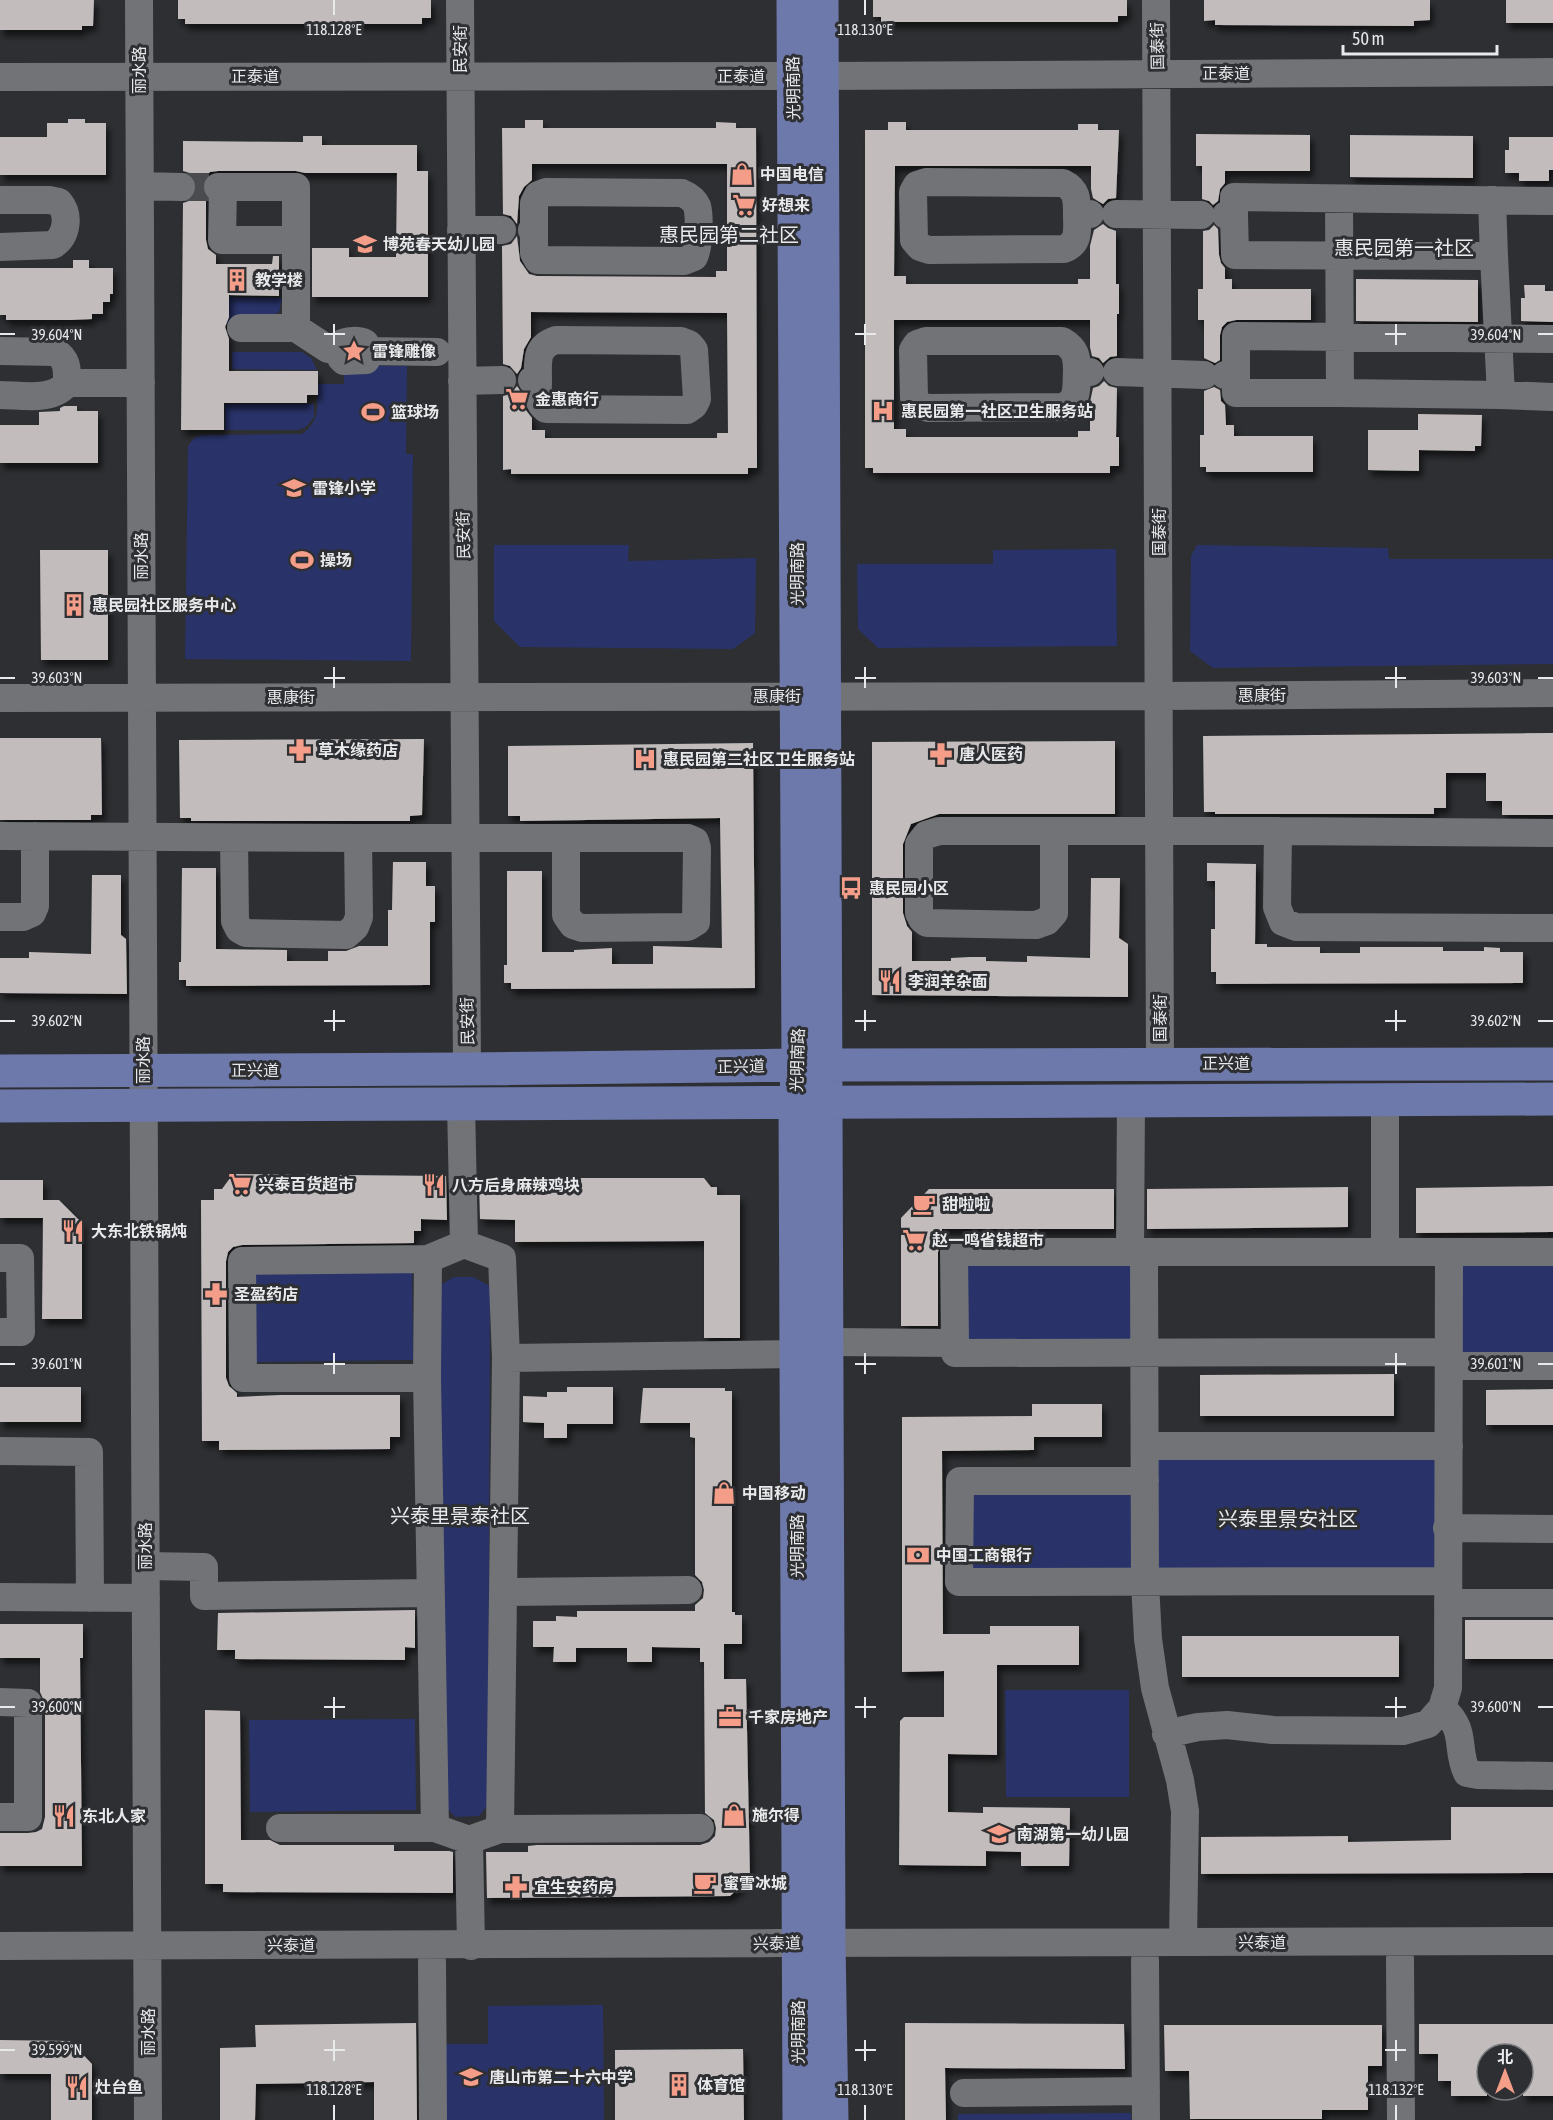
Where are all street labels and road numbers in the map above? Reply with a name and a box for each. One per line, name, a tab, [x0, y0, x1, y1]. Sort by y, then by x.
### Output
street label: 国泰街	[1148, 22, 1166, 70]
street label: 民安街	[451, 25, 469, 73]
street label: 丽水路	[130, 46, 148, 94]
street label: 光明南路	[783, 56, 803, 120]
street label: 正泰道	[1202, 64, 1250, 82]
street label: 正泰道	[231, 67, 279, 85]
street label: 正泰道	[717, 67, 765, 85]
street label: 国泰街	[1150, 508, 1168, 556]
street label: 民安街	[454, 511, 472, 559]
street label: 丽水路	[132, 532, 150, 580]
street label: 光明南路	[788, 542, 806, 606]
street label: 惠康街	[1238, 686, 1286, 704]
street label: 惠康街	[753, 687, 801, 705]
street label: 惠康街	[267, 688, 315, 706]
street label: 国泰街	[1151, 994, 1169, 1042]
street label: 民安街	[458, 997, 476, 1045]
street label: 光明南路	[787, 1028, 807, 1092]
street label: 丽水路	[134, 1036, 152, 1084]
street label: 正兴道	[1202, 1054, 1250, 1072]
street label: 正兴道	[717, 1057, 765, 1075]
street label: 正兴道	[231, 1061, 279, 1079]
street label: 光明南路	[788, 1514, 806, 1578]
street label: 丽水路	[136, 1522, 154, 1570]
street label: 兴泰道	[1238, 1933, 1286, 1951]
street label: 兴泰道	[753, 1934, 801, 1952]
street label: 兴泰道	[267, 1936, 315, 1954]
street label: 光明南路	[789, 2000, 807, 2064]
street label: 丽水路	[139, 2008, 157, 2056]

